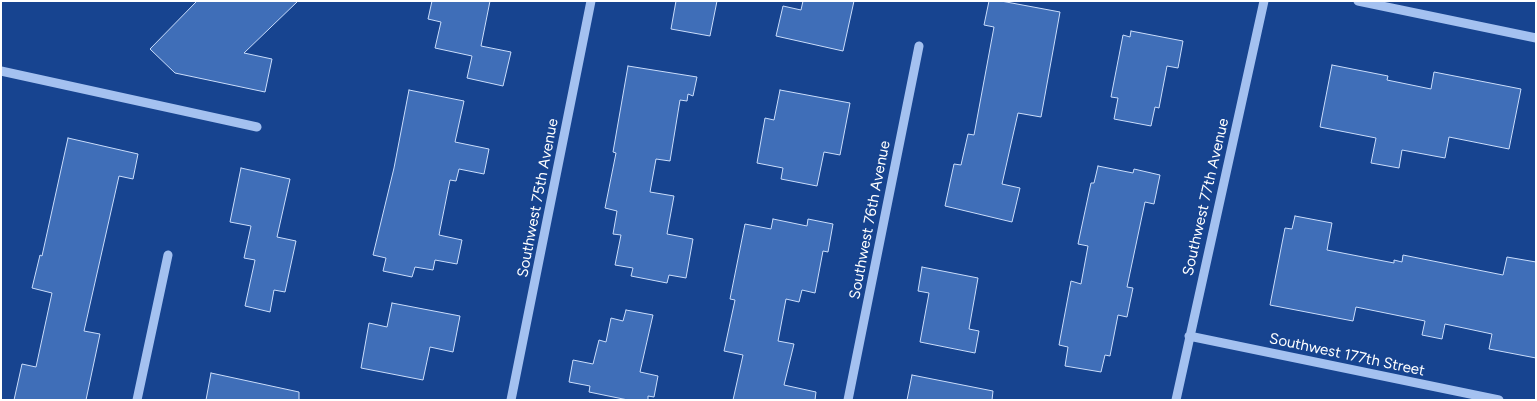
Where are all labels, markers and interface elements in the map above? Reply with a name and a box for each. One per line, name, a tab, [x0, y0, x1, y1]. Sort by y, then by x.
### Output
street label: Southwest 75th Avenue	[514, 117, 562, 279]
street label: Southwest 77th Avenue	[1179, 117, 1233, 277]
street label: Southwest 76th Avenue	[846, 139, 894, 301]
street label: Southwest 177th Street	[1268, 330, 1426, 380]

